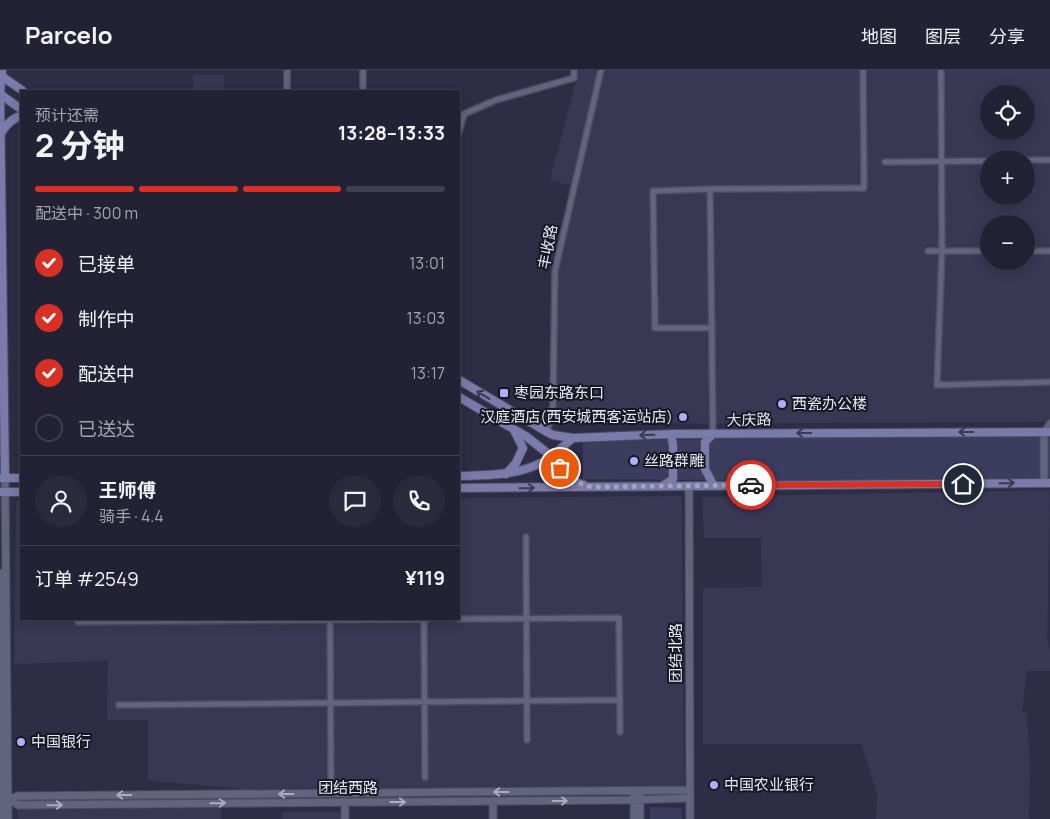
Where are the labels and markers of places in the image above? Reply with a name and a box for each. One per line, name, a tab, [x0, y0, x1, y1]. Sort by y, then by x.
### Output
place label: 枣园东路东口	[514, 382, 604, 403]
marker: 枣园东路东口	[498, 387, 510, 399]
place label: 西瓷办公楼	[792, 393, 867, 414]
marker: 西瓷办公楼	[776, 398, 788, 410]
place label: 汉庭酒店(西安城西客运站店)	[480, 406, 673, 427]
marker: 汉庭酒店(西安城西客运站店)	[677, 411, 689, 423]
pin	[539, 447, 581, 489]
place label: 丝路群雕	[644, 450, 704, 471]
marker: 丝路群雕	[628, 455, 640, 467]
pin	[942, 463, 984, 505]
place label: 中国银行	[31, 731, 91, 752]
marker: 中国银行	[15, 736, 27, 748]
place label: 中国农业银行	[724, 774, 814, 795]
marker: 中国农业银行	[708, 779, 720, 791]

